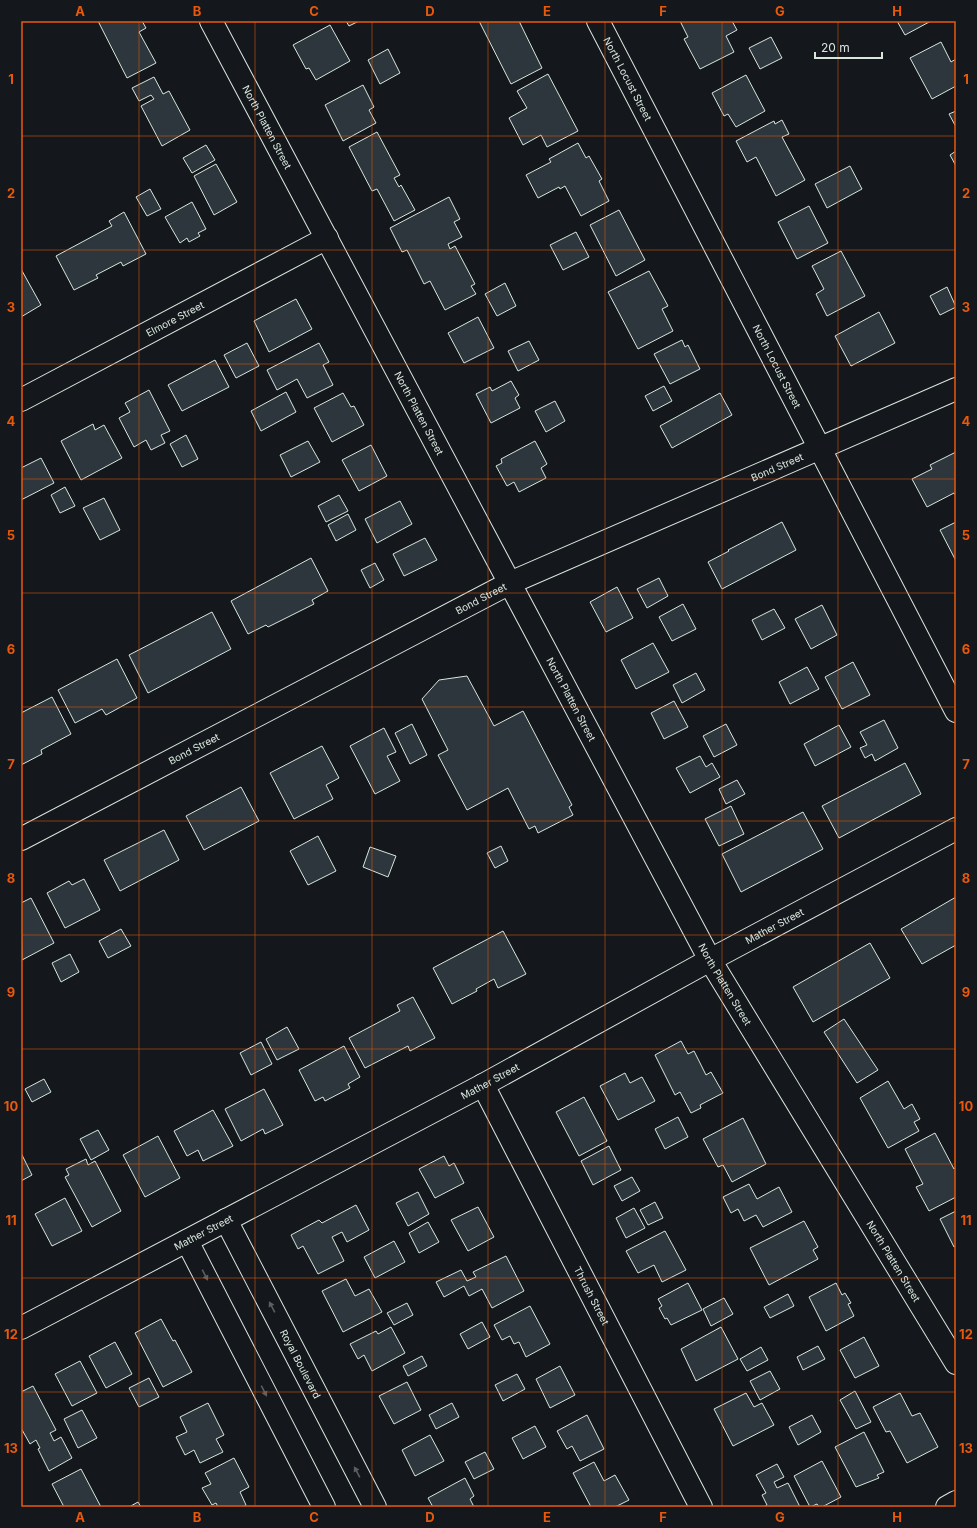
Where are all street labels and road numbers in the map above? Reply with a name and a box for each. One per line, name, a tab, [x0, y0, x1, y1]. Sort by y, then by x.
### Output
street label: North Locust Street	[601, 35, 655, 123]
street label: North Platten Street	[240, 83, 295, 171]
street label: Elmore Street	[144, 298, 206, 339]
street label: North Locust Street	[751, 323, 804, 411]
street label: North Platten Street	[392, 369, 447, 458]
street label: Bond Street	[749, 450, 805, 484]
street label: Bond Street	[453, 580, 509, 617]
street label: North Platten Street	[544, 655, 599, 744]
street label: Bond Street	[166, 730, 222, 767]
street label: Mather Street	[743, 905, 806, 946]
street label: North Platten Street	[696, 941, 755, 1028]
street label: Mather Street	[459, 1060, 522, 1102]
street label: Mather Street	[172, 1211, 235, 1252]
street label: North Platten Street	[864, 1218, 923, 1304]
street label: Thrush Street	[572, 1264, 612, 1328]
street label: Royal Boulevard	[278, 1327, 323, 1400]

